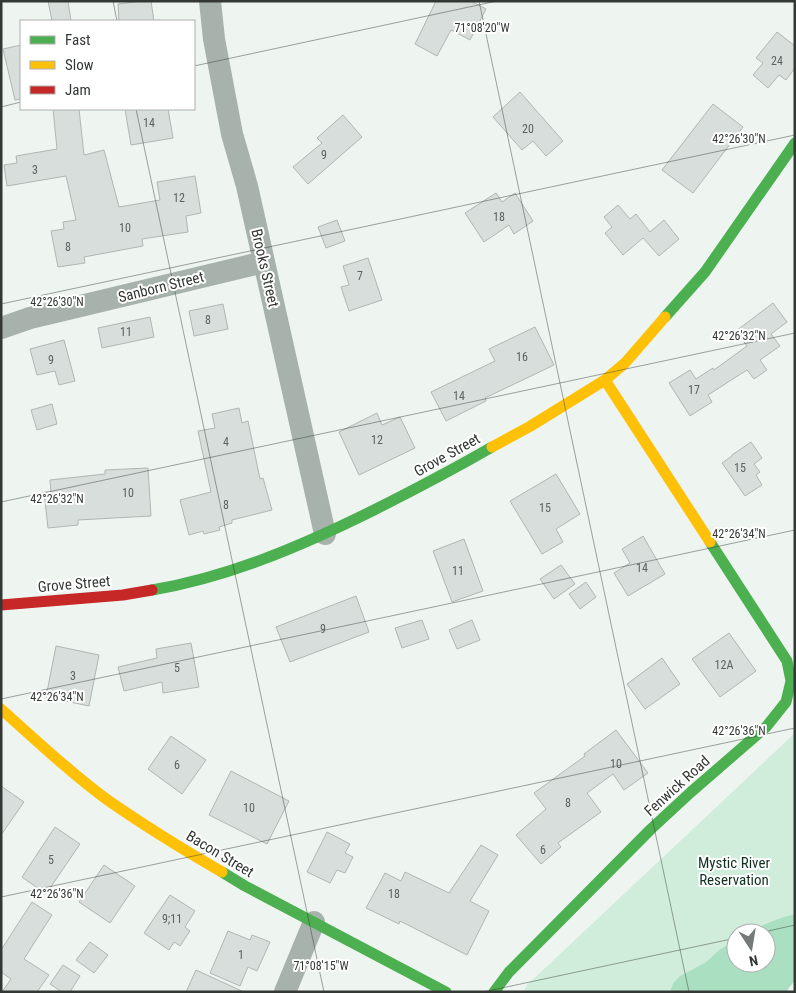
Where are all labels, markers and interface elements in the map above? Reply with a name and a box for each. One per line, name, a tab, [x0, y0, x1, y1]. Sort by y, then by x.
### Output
legend	[20, 20, 195, 110]
text: 71°08'20"W	[454, 21, 510, 35]
text: Fast	[65, 31, 90, 49]
house number: 24	[771, 54, 783, 68]
text: Slow	[65, 56, 94, 74]
text: Jam	[65, 81, 91, 99]
house number: 14	[143, 116, 155, 130]
house number: 20	[522, 122, 534, 136]
text: 42°26'30"N	[712, 132, 766, 146]
house number: 9	[321, 148, 327, 162]
house number: 3	[32, 163, 38, 177]
house number: 12	[173, 191, 185, 205]
house number: 18	[493, 210, 505, 224]
house number: 10	[119, 221, 131, 235]
street label: Brooks Street	[247, 227, 283, 309]
house number: 8	[65, 240, 71, 254]
street label: Sanborn Street	[116, 268, 206, 306]
house number: 7	[357, 269, 363, 283]
text: 42°26'30"N	[30, 295, 84, 309]
house number: 8	[205, 313, 211, 327]
house number: 11	[120, 325, 132, 339]
text: 42°26'32"N	[712, 329, 766, 343]
house number: 16	[516, 350, 528, 364]
house number: 9	[48, 353, 54, 367]
house number: 17	[688, 383, 700, 397]
house number: 14	[453, 389, 465, 403]
street label: Grove Street	[411, 430, 483, 480]
house number: 12	[371, 433, 383, 447]
house number: 4	[223, 435, 229, 449]
house number: 15	[734, 461, 746, 475]
house number: 10	[122, 486, 134, 500]
text: 42°26'32"N	[30, 492, 84, 506]
house number: 8	[223, 498, 229, 512]
house number: 15	[539, 501, 551, 515]
text: 42°26'34"N	[712, 527, 766, 541]
house number: 14	[636, 561, 648, 575]
house number: 11	[452, 564, 464, 578]
street label: Grove Street	[37, 572, 111, 596]
house number: 9	[320, 622, 326, 636]
house number: 12A	[715, 658, 733, 672]
house number: 5	[174, 661, 180, 675]
house number: 3	[70, 669, 76, 683]
text: 42°26'34"N	[30, 690, 84, 704]
text: 42°26'36"N	[712, 724, 766, 738]
street label: Fenwick Road	[641, 752, 713, 820]
house number: 10	[610, 757, 622, 771]
house number: 6	[174, 758, 180, 772]
house number: 8	[565, 796, 571, 810]
house number: 10	[243, 801, 255, 815]
street label: Bacon Street	[183, 827, 257, 881]
house number: 6	[540, 843, 546, 857]
house number: 5	[48, 853, 54, 867]
park label: Mystic River Reservation	[698, 854, 770, 889]
text: 42°26'36"N	[30, 887, 84, 901]
house number: 18	[388, 887, 400, 901]
house number: 9;11	[162, 912, 182, 926]
north arrow	[726, 923, 776, 973]
house number: 1	[238, 948, 244, 962]
text: N	[748, 952, 760, 969]
text: 71°08'15"W	[293, 959, 349, 973]

